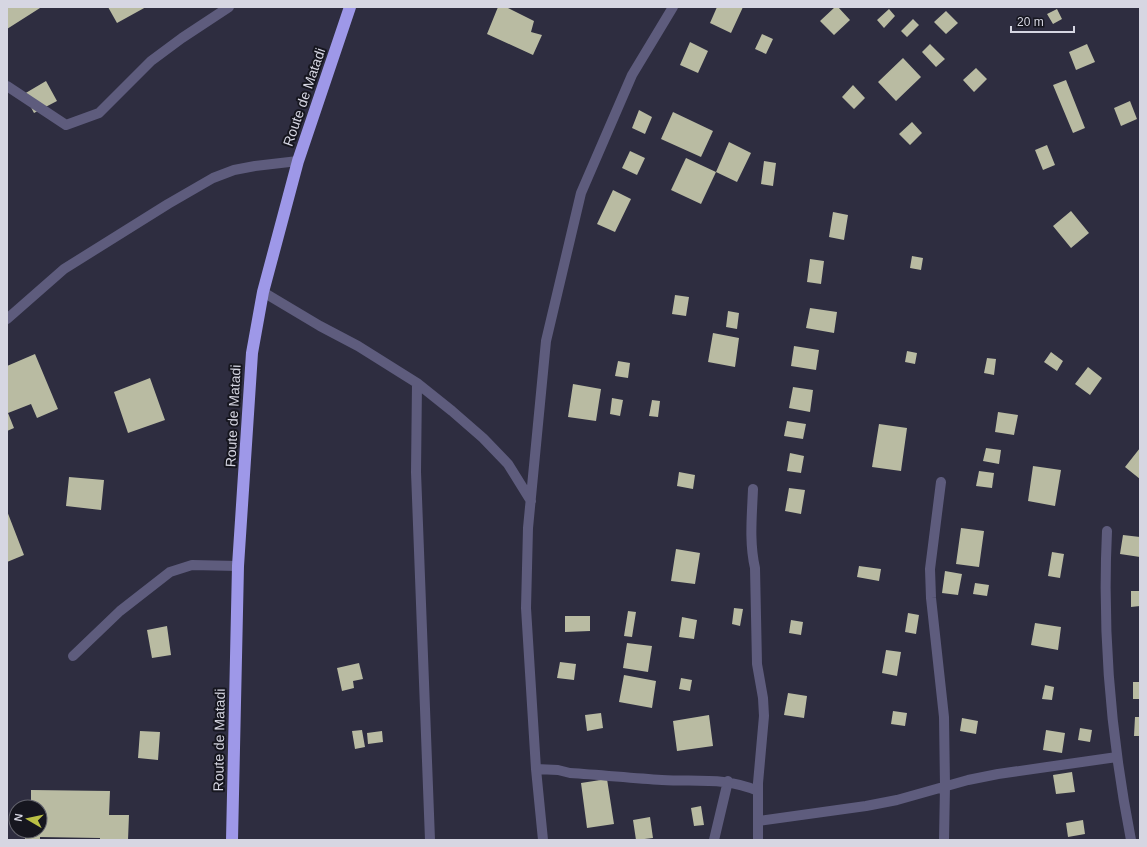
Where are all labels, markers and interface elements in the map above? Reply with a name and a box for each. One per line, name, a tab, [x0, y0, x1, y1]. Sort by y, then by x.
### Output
scale bar	[1011, 8, 1074, 34]
text: 20 m	[1017, 15, 1044, 29]
street label: Route de Matadi	[280, 46, 328, 148]
street label: Route de Matadi	[222, 364, 244, 468]
street label: Route de Matadi	[210, 689, 228, 791]
north arrow	[8, 799, 48, 839]
text: N	[12, 813, 25, 822]

